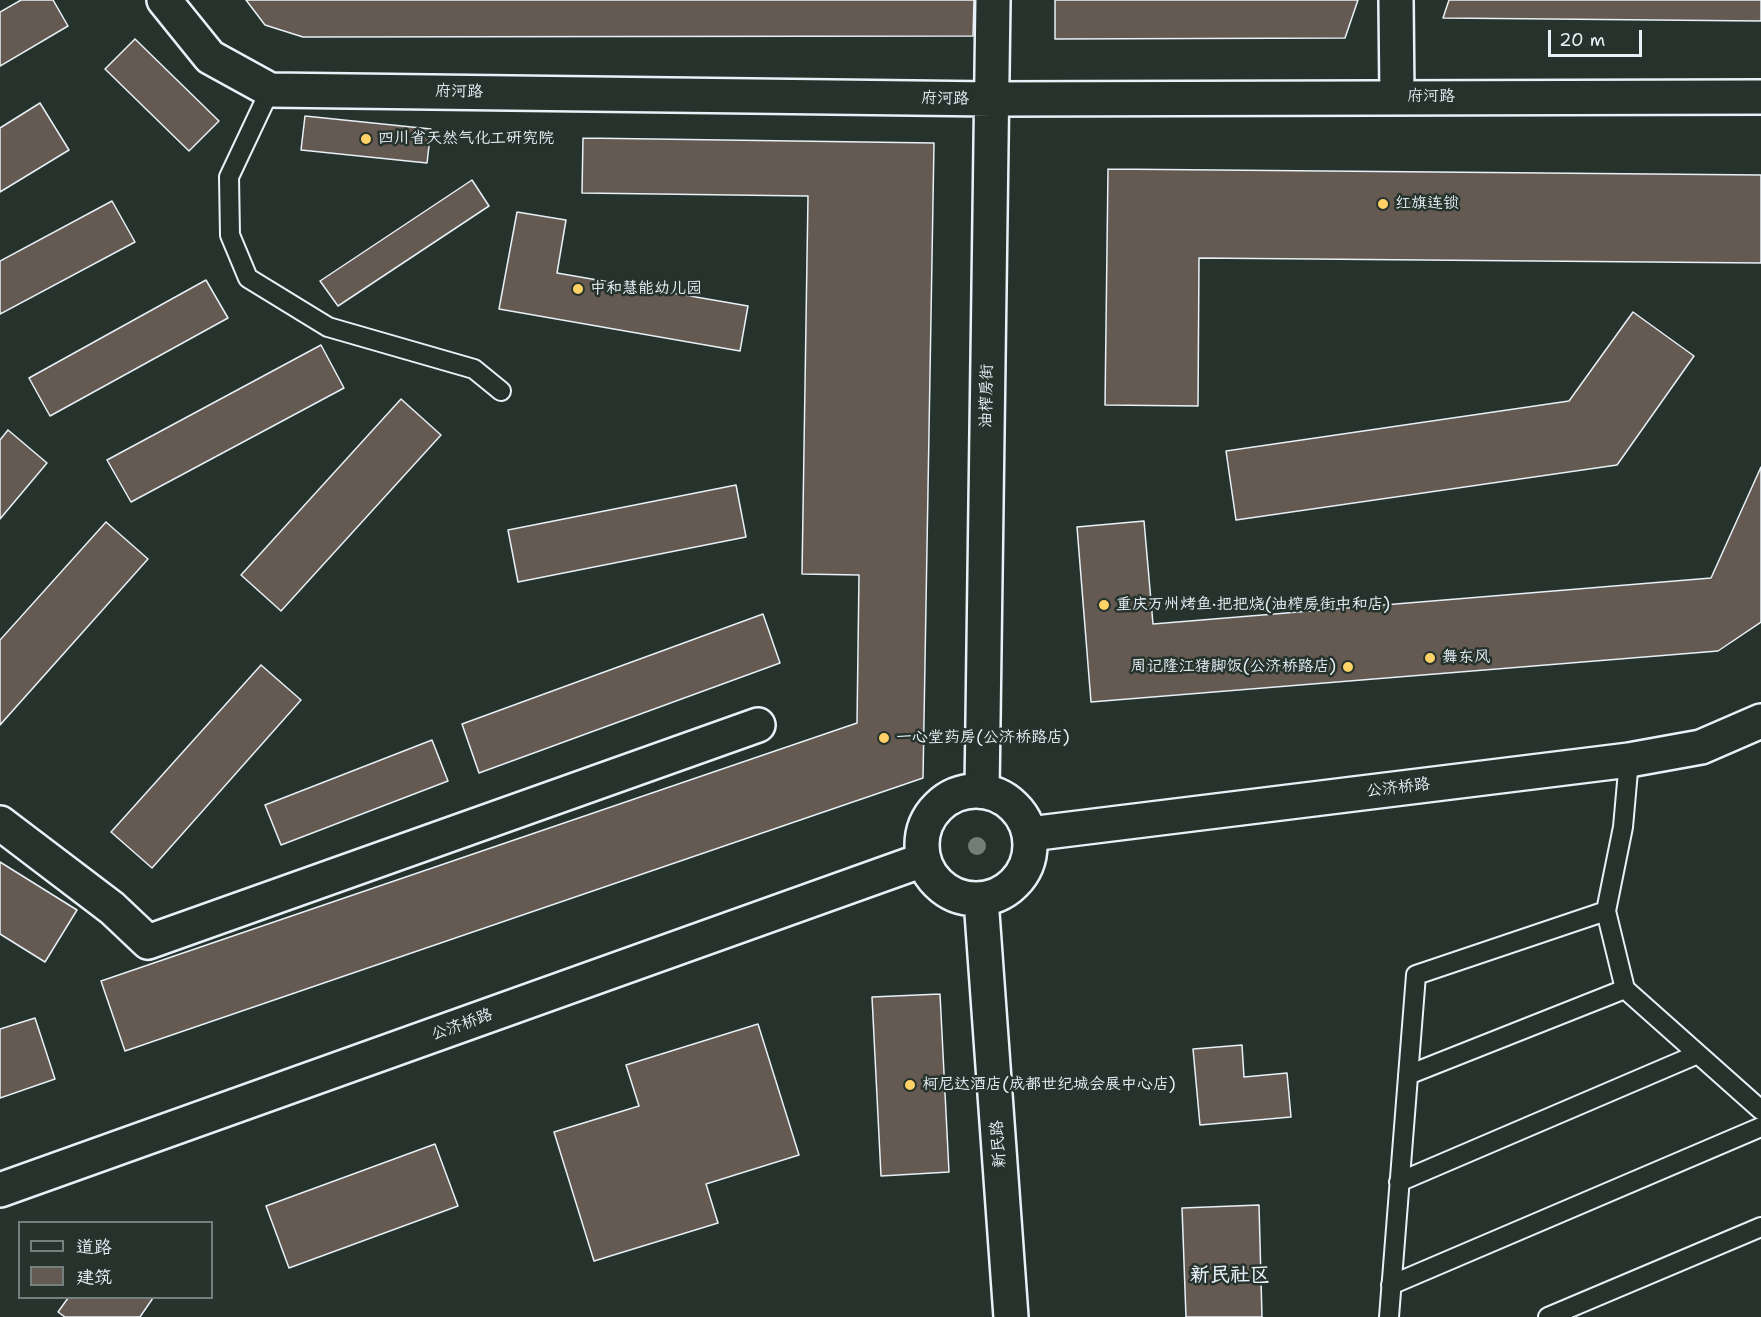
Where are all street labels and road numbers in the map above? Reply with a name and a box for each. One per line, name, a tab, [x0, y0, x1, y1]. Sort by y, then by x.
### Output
street label: 府河路	[435, 82, 483, 102]
street label: 府河路	[1407, 87, 1455, 107]
street label: 府河路	[921, 89, 969, 109]
street label: 油榨房街	[977, 364, 997, 428]
street label: 公济桥路	[1365, 775, 1431, 801]
street label: 公济桥路	[429, 1005, 495, 1045]
street label: 新民路	[988, 1119, 1010, 1169]

